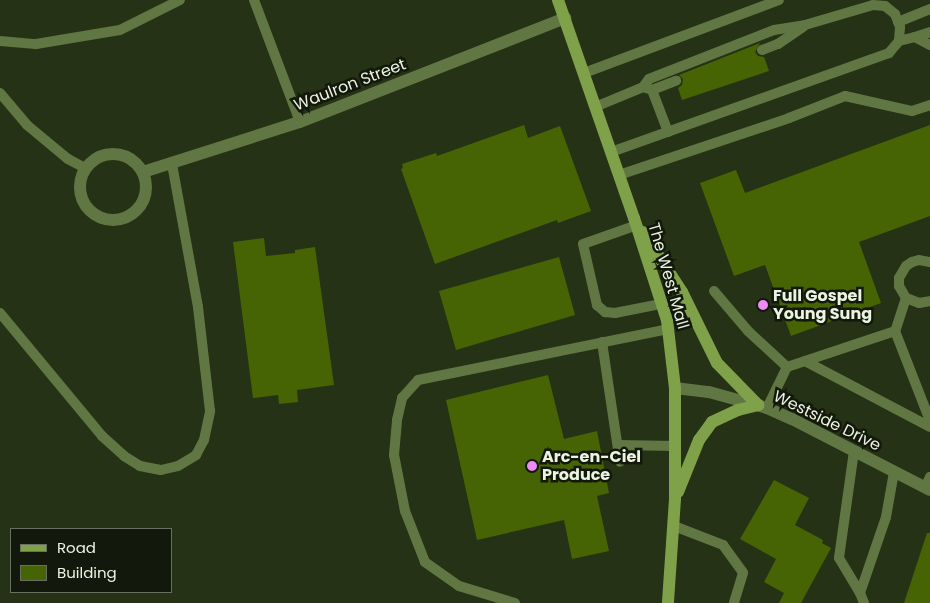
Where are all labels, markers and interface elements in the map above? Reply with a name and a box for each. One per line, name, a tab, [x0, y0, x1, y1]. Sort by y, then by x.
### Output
street label: Waulron Street	[291, 55, 409, 115]
street label: The West Mall	[644, 221, 692, 331]
place label: Full Gospel Young Sung	[773, 286, 872, 324]
marker: Full Gospel Young Sung	[757, 299, 769, 311]
street label: Westside Drive	[770, 387, 884, 455]
place label: Arc-en-Ciel Produce	[542, 447, 641, 485]
marker: Arc-en-Ciel Produce	[526, 460, 538, 472]
legend	[10, 528, 172, 593]
text: Road	[57, 537, 96, 558]
text: Building	[57, 562, 117, 583]

